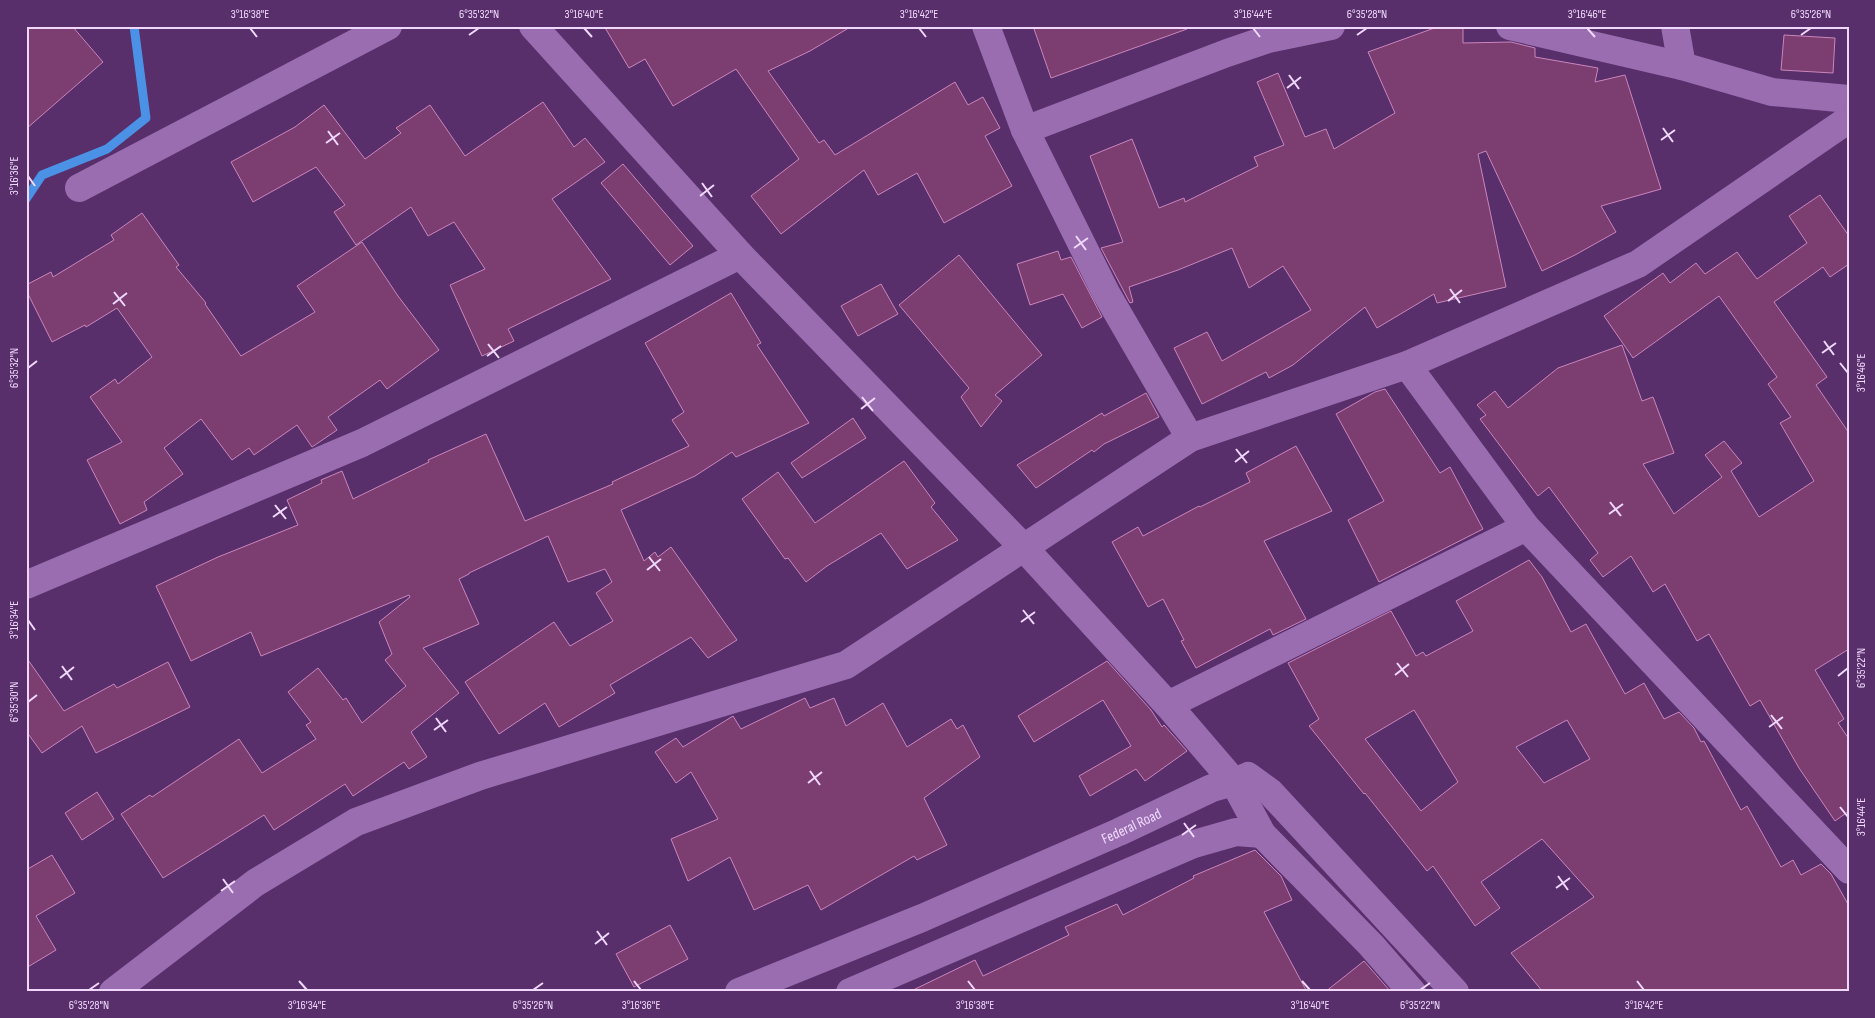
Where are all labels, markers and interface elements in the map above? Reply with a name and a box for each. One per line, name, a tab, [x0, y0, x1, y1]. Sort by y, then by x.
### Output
text: 3°16'38"E	[231, 7, 269, 22]
text: 6°35'32"N	[459, 7, 499, 22]
text: 3°16'40"E	[565, 7, 603, 22]
text: 3°16'42"E	[900, 7, 938, 22]
text: 3°16'44"E	[1234, 7, 1272, 22]
text: 6°35'28"N	[1347, 7, 1387, 22]
text: 3°16'46"E	[1568, 7, 1606, 22]
text: 6°35'26"N	[1791, 7, 1831, 22]
text: 3°16'36"E	[7, 157, 22, 195]
text: 6°35'32"N	[7, 348, 22, 388]
text: 3°16'46"E	[1854, 354, 1869, 392]
text: 3°16'34"E	[7, 601, 22, 639]
text: 6°35'22"N	[1854, 648, 1869, 688]
text: 6°35'30"N	[7, 682, 22, 722]
text: 3°16'44"E	[1854, 798, 1869, 836]
street label: Federal Road	[1099, 804, 1164, 848]
text: 6°35'28"N	[69, 998, 109, 1013]
text: 3°16'34"E	[288, 998, 326, 1013]
text: 6°35'26"N	[513, 998, 553, 1013]
text: 3°16'36"E	[622, 998, 660, 1013]
text: 3°16'38"E	[956, 998, 994, 1013]
text: 3°16'40"E	[1291, 998, 1329, 1013]
text: 6°35'22"N	[1400, 998, 1440, 1013]
text: 3°16'42"E	[1625, 998, 1663, 1013]

